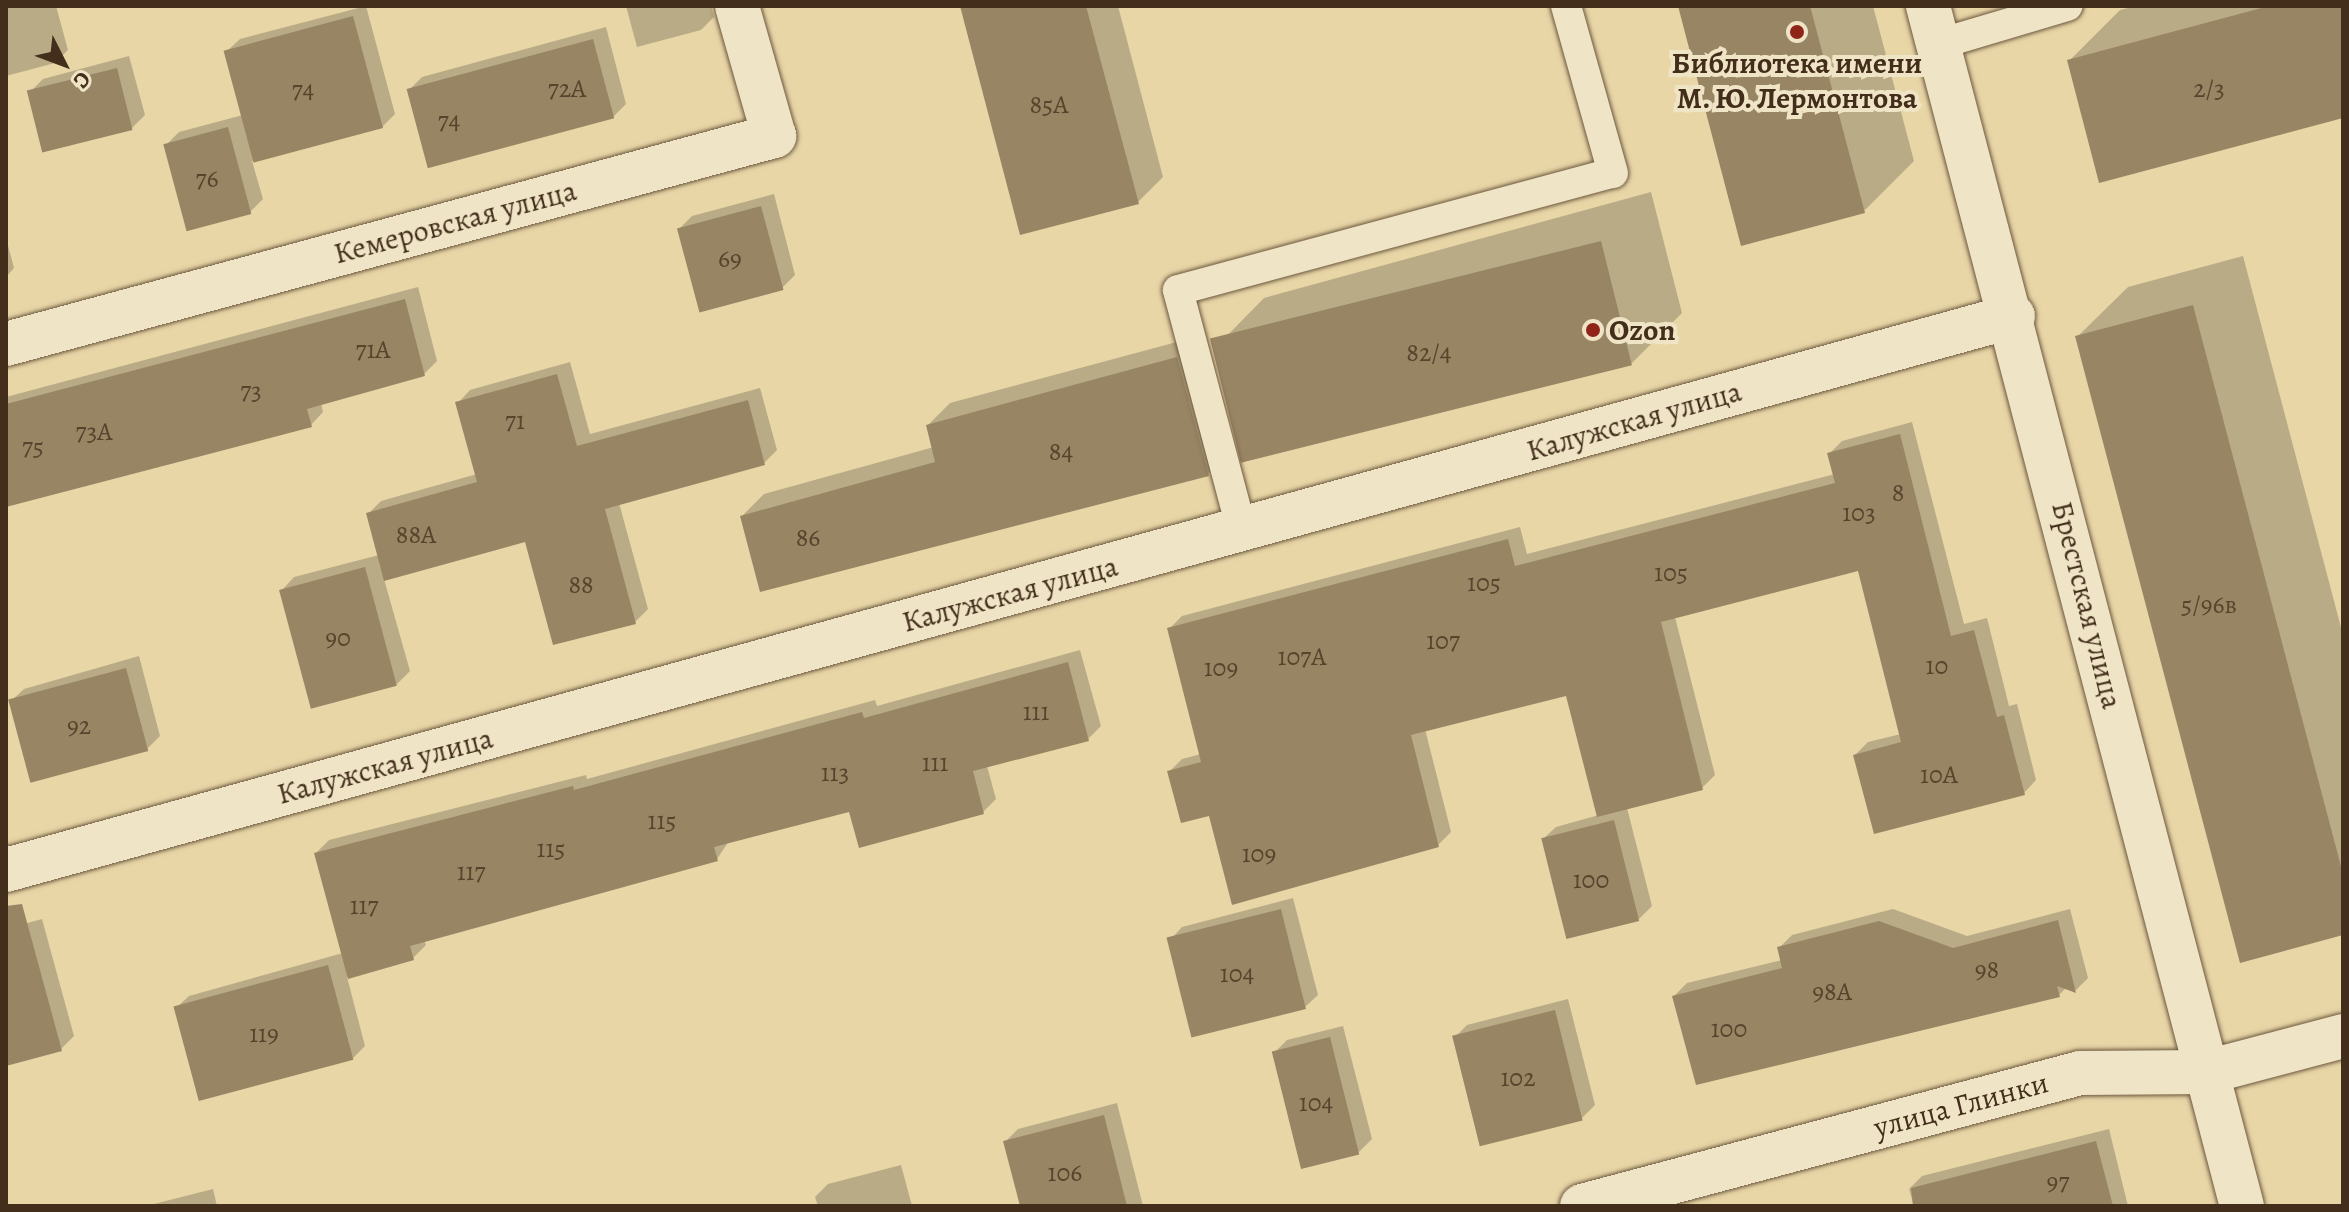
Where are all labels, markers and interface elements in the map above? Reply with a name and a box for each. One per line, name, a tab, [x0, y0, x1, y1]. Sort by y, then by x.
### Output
marker: Библиотека имени М. Ю. Лермонтова	[1788, 23, 1806, 41]
north arrow	[24, 24, 104, 104]
place label: Библиотека имени М. Ю. Лермонтова	[1672, 45, 1922, 116]
text: С	[66, 65, 98, 95]
house number: 72А	[548, 73, 586, 105]
house number: 2/3	[2193, 73, 2225, 105]
house number: 74	[292, 74, 314, 106]
house number: 85А	[1030, 89, 1068, 121]
house number: 74	[438, 105, 460, 137]
house number: 76	[196, 163, 218, 195]
street label: Кемеровская улица	[330, 172, 580, 272]
house number: 69	[718, 243, 742, 275]
place label: Ozon	[1609, 312, 1675, 348]
marker: Ozon	[1584, 321, 1602, 339]
house number: 71А	[356, 334, 390, 366]
house number: 82/4	[1406, 337, 1452, 369]
street label: Калужская улица	[1522, 373, 1746, 469]
house number: 73	[240, 375, 262, 407]
house number: 71	[505, 405, 525, 437]
house number: 73А	[76, 416, 112, 448]
house number: 75	[22, 431, 44, 463]
house number: 84	[1049, 436, 1073, 468]
house number: 8	[1892, 477, 1904, 509]
house number: 103	[1842, 497, 1876, 529]
street label: Брестская улица	[2044, 498, 2130, 712]
house number: 88А	[396, 519, 436, 551]
house number: 86	[796, 522, 820, 554]
street label: Калужская улица	[898, 548, 1122, 640]
house number: 105	[1654, 557, 1688, 589]
house number: 105	[1467, 567, 1501, 599]
house number: 88	[568, 569, 594, 601]
house number: 5/96в	[2181, 589, 2237, 621]
house number: 90	[325, 622, 351, 654]
house number: 107	[1426, 625, 1460, 657]
house number: 107А	[1278, 641, 1326, 673]
house number: 10	[1926, 650, 1948, 682]
house number: 109	[1204, 652, 1238, 684]
house number: 111	[1023, 696, 1049, 728]
house number: 92	[67, 710, 91, 742]
street label: Калужская улица	[273, 720, 497, 812]
house number: 111	[922, 747, 948, 779]
house number: 113	[821, 757, 849, 789]
house number: 10А	[1920, 759, 1958, 791]
house number: 115	[648, 805, 676, 837]
house number: 115	[537, 833, 565, 865]
house number: 109	[1242, 838, 1276, 870]
house number: 117	[457, 856, 485, 888]
house number: 100	[1573, 864, 1609, 896]
house number: 117	[350, 890, 378, 922]
house number: 98	[1975, 954, 1999, 986]
house number: 104	[1220, 958, 1254, 990]
house number: 98А	[1812, 976, 1852, 1008]
house number: 100	[1711, 1013, 1747, 1045]
house number: 119	[249, 1018, 279, 1050]
house number: 102	[1500, 1062, 1536, 1094]
street label: улица Глинки	[1870, 1064, 2052, 1146]
house number: 104	[1299, 1087, 1333, 1119]
house number: 106	[1048, 1157, 1082, 1189]
house number: 97	[2047, 1166, 2069, 1198]

